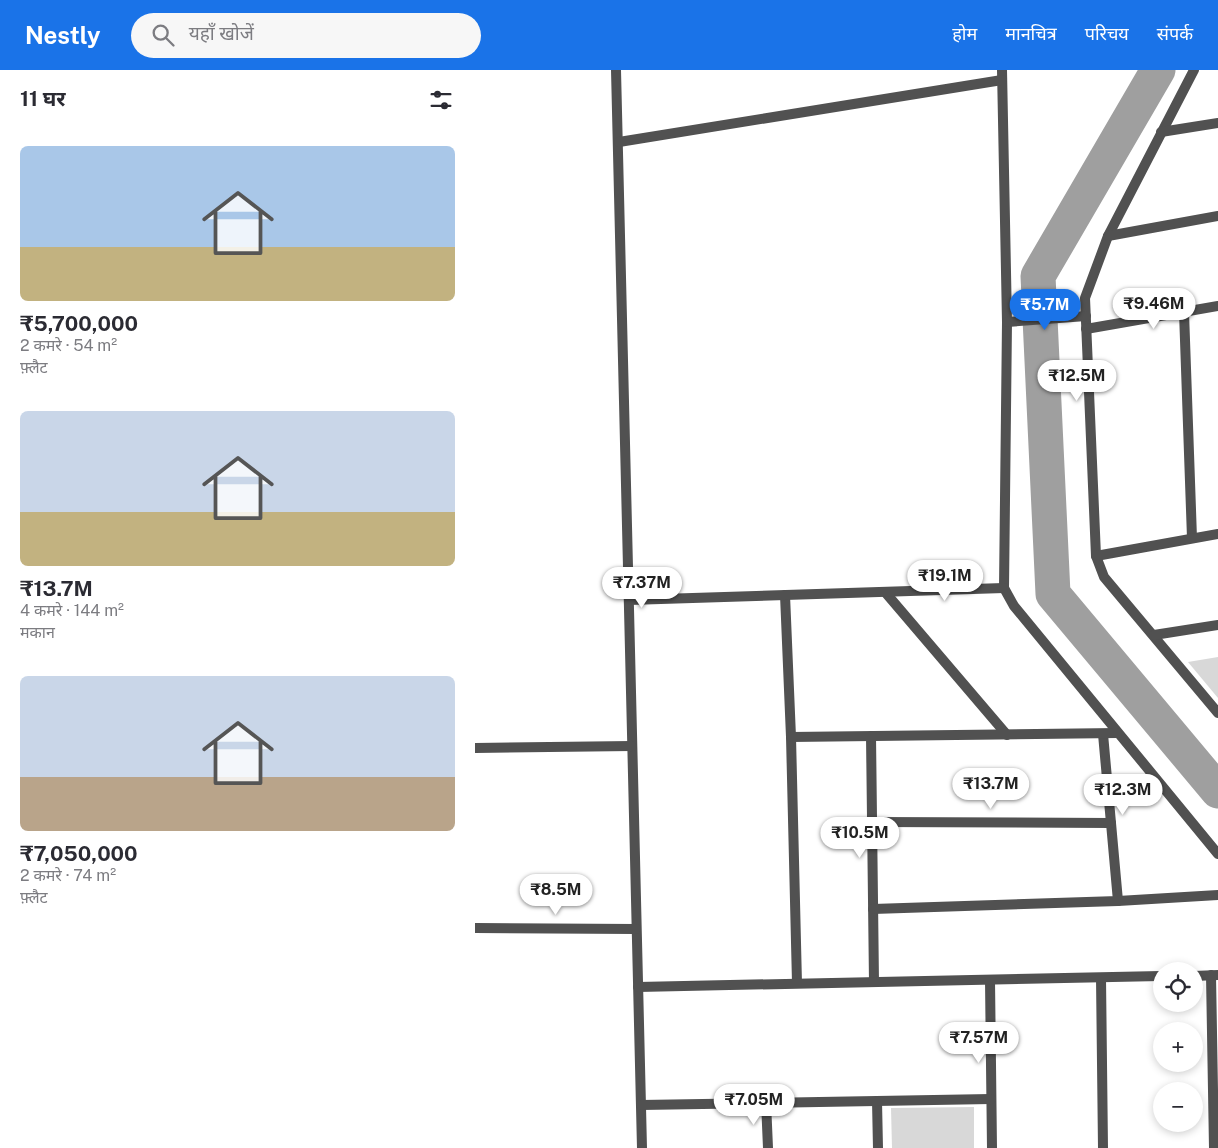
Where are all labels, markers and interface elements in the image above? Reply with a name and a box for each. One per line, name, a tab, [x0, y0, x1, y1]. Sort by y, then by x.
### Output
search box	[131, 13, 481, 58]
text: Nestly	[25, 21, 101, 49]
icon: search	[149, 21, 177, 49]
text: यहाँ खोजें	[189, 22, 254, 44]
text: होम	[952, 23, 977, 44]
text: मानचित्र	[1005, 23, 1057, 44]
text: परिचय	[1085, 23, 1129, 44]
text: संपर्क	[1157, 23, 1193, 44]
text: 11 घर	[20, 86, 66, 111]
icon: filters	[427, 86, 455, 114]
icon: home	[193, 178, 283, 268]
pin: ₹5.7M	[1010, 288, 1080, 331]
pin: ₹9.46M	[1113, 288, 1195, 330]
text: ₹9.46M	[1124, 294, 1184, 313]
text: ₹5.7M	[1021, 295, 1069, 314]
text: ₹5,700,000	[20, 311, 138, 336]
text: 2 कमरे · 54 m²	[20, 336, 117, 355]
text: फ़्लैट	[20, 358, 48, 377]
pin: ₹12.5M	[1036, 360, 1118, 402]
text: ₹12.5M	[1048, 366, 1106, 385]
icon: home	[193, 443, 283, 533]
pin: ₹19.1M	[904, 560, 986, 602]
pin: ₹7.37M	[601, 566, 683, 609]
text: ₹19.1M	[918, 566, 972, 585]
text: ₹7.37M	[613, 573, 671, 592]
text: ₹13.7M	[20, 576, 93, 601]
text: 4 कमरे · 144 m²	[20, 601, 124, 620]
text: मकान	[20, 623, 55, 642]
icon: home	[193, 708, 283, 798]
pin: ₹13.7M	[950, 768, 1032, 810]
text: ₹13.7M	[963, 774, 1019, 793]
pin: ₹12.3M	[1082, 774, 1164, 816]
text: ₹12.3M	[1095, 780, 1151, 799]
pin: ₹10.5M	[819, 816, 901, 859]
text: ₹10.5M	[831, 823, 889, 842]
text: ₹7,050,000	[20, 841, 138, 866]
text: 2 कमरे · 74 m²	[20, 866, 116, 885]
pin: ₹8.5M	[521, 874, 591, 916]
text: ₹8.5M	[531, 880, 581, 899]
text: फ़्लैट	[20, 888, 48, 907]
map controls	[1153, 962, 1203, 1132]
button: locate	[1153, 962, 1203, 1012]
pin: ₹7.57M	[938, 1022, 1020, 1064]
button: +	[1153, 1022, 1203, 1072]
text: ₹7.57M	[950, 1028, 1008, 1047]
button: −	[1153, 1082, 1203, 1132]
pin: ₹7.05M	[713, 1084, 795, 1126]
text: ₹7.05M	[725, 1090, 783, 1109]

